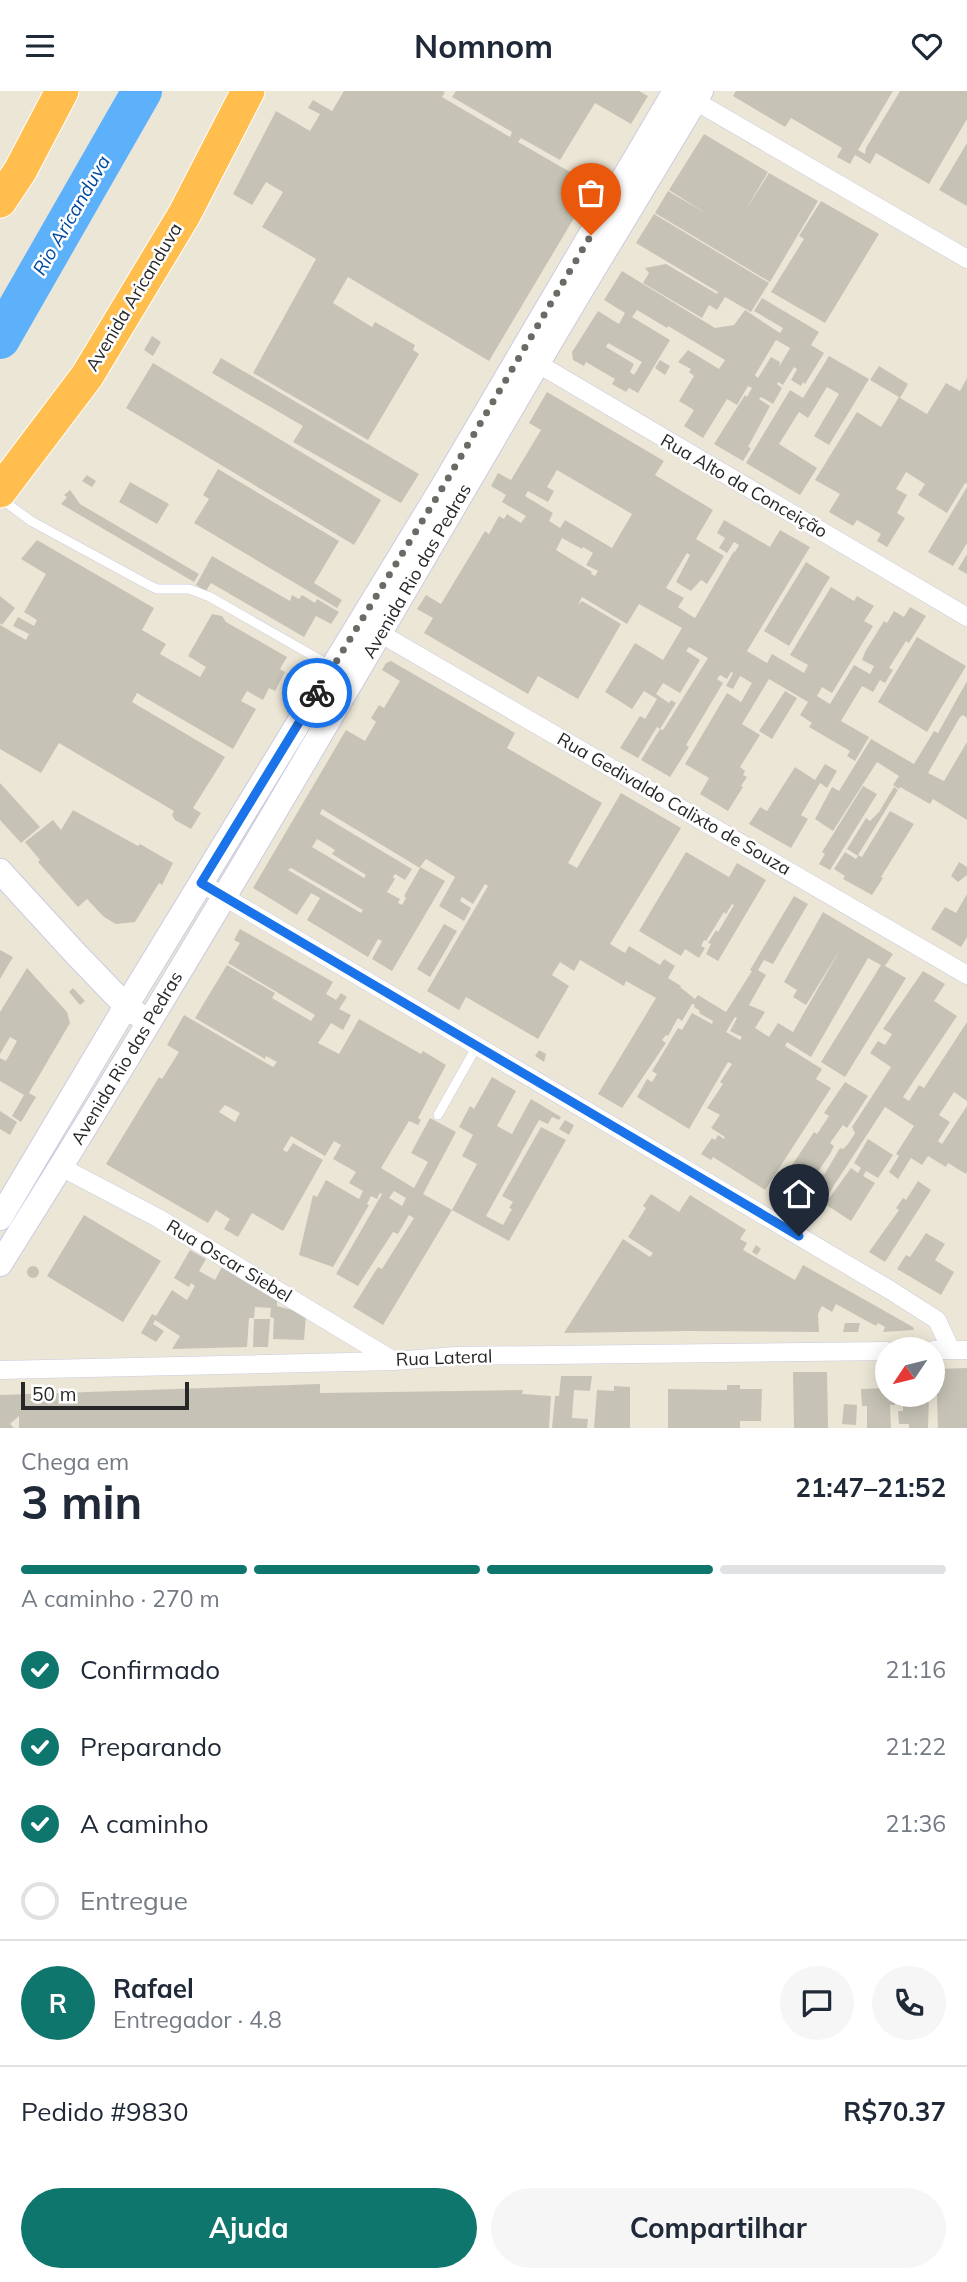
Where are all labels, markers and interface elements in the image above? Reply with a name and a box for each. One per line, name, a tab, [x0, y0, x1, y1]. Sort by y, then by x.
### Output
text: Nomnom	[414, 26, 553, 66]
icon: menu	[21, 27, 59, 65]
icon: heart	[908, 27, 946, 65]
water label: Rio Aricanduva	[27, 151, 115, 279]
pin	[561, 163, 621, 235]
icon: bag	[572, 174, 610, 212]
street label: Avenida Aricanduva	[80, 219, 187, 375]
street label: Rua Alto da Conceição	[657, 428, 832, 543]
street label: Avenida Rio das Pedras	[357, 479, 476, 662]
courier	[282, 658, 352, 728]
icon: bike	[298, 674, 336, 712]
street label: Rua Gedivaldo Calixto de Souza	[553, 727, 795, 880]
street label: Avenida Rio das Pedras	[66, 967, 187, 1149]
pin	[769, 1164, 829, 1236]
icon: home	[780, 1175, 818, 1213]
street label: Rua Oscar Siebel	[162, 1214, 296, 1307]
north arrow	[875, 1337, 945, 1407]
map controls	[875, 1337, 945, 1407]
street label: Rua Lateral	[395, 1344, 493, 1371]
scale bar	[21, 1379, 189, 1411]
text: 50 m	[32, 1382, 76, 1406]
text: Chega em	[21, 1447, 129, 1476]
text: 21:47–21:52	[795, 1471, 946, 1504]
text: 3 min	[21, 1473, 142, 1531]
text: A caminho · 270 m	[21, 1584, 220, 1613]
icon: check	[21, 1651, 59, 1689]
text: Confirmado	[80, 1653, 220, 1686]
text: 21:16	[886, 1655, 946, 1684]
icon: check	[21, 1728, 59, 1766]
text: Preparando	[80, 1730, 222, 1763]
text: 21:22	[886, 1732, 946, 1761]
icon: check	[21, 1805, 59, 1843]
text: A caminho	[80, 1807, 209, 1840]
text: 21:36	[886, 1809, 946, 1838]
text: Entregue	[80, 1884, 188, 1917]
button: chat	[780, 1966, 854, 2040]
button: phone	[872, 1966, 946, 2040]
text: Rafael	[113, 1972, 194, 2005]
text: R	[49, 1987, 67, 2020]
text: Entregador · 4.8	[113, 2005, 282, 2034]
text: Pedido #9830	[21, 2095, 189, 2128]
text: R$70.37	[843, 2095, 946, 2128]
button: Ajuda	[21, 2188, 477, 2268]
button: Compartilhar	[491, 2188, 946, 2268]

